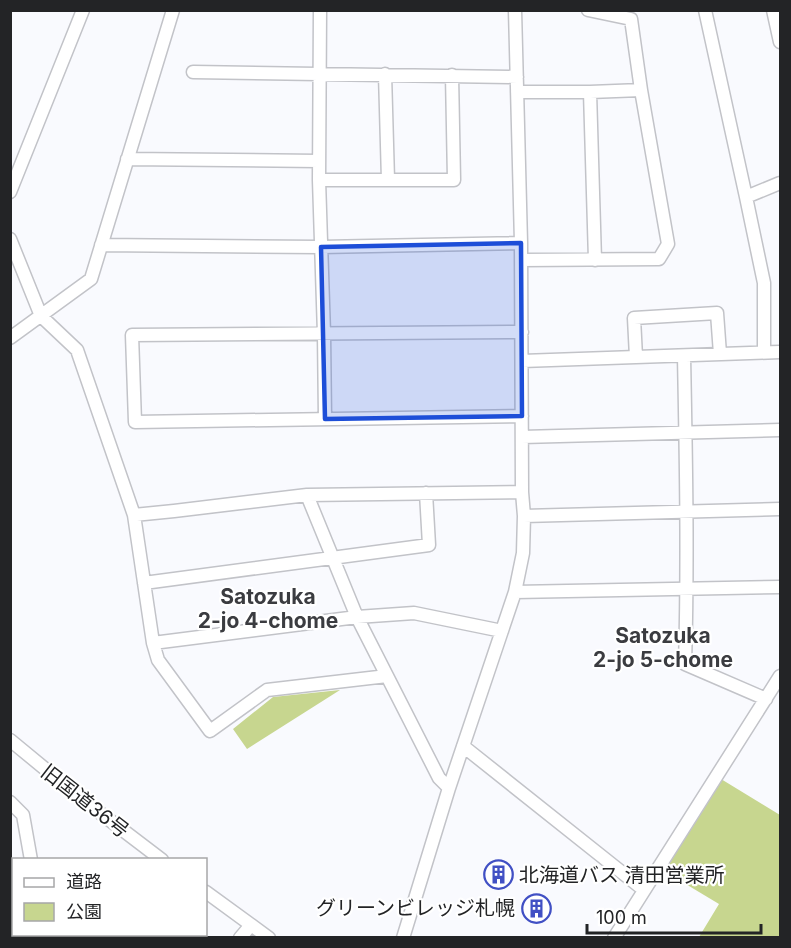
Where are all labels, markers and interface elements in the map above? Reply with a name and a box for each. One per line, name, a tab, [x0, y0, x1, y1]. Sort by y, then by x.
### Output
district label: Satozuka 2-jo 4-chome	[198, 584, 338, 633]
district label: Satozuka 2-jo 5-chome	[593, 623, 733, 672]
street label: 旧国道36号	[36, 759, 134, 843]
legend	[12, 858, 207, 936]
building icon: 北海道バス 清田営業所	[482, 859, 514, 891]
place label: 北海道バス 清田営業所	[519, 863, 725, 887]
text: 道路	[66, 871, 102, 892]
building icon: グリーンビレッジ札幌	[520, 892, 552, 924]
place label: グリーンビレッジ札幌	[316, 896, 515, 920]
scale bar	[587, 897, 761, 935]
text: 公園	[66, 901, 102, 922]
text: 100 m	[596, 907, 647, 928]

